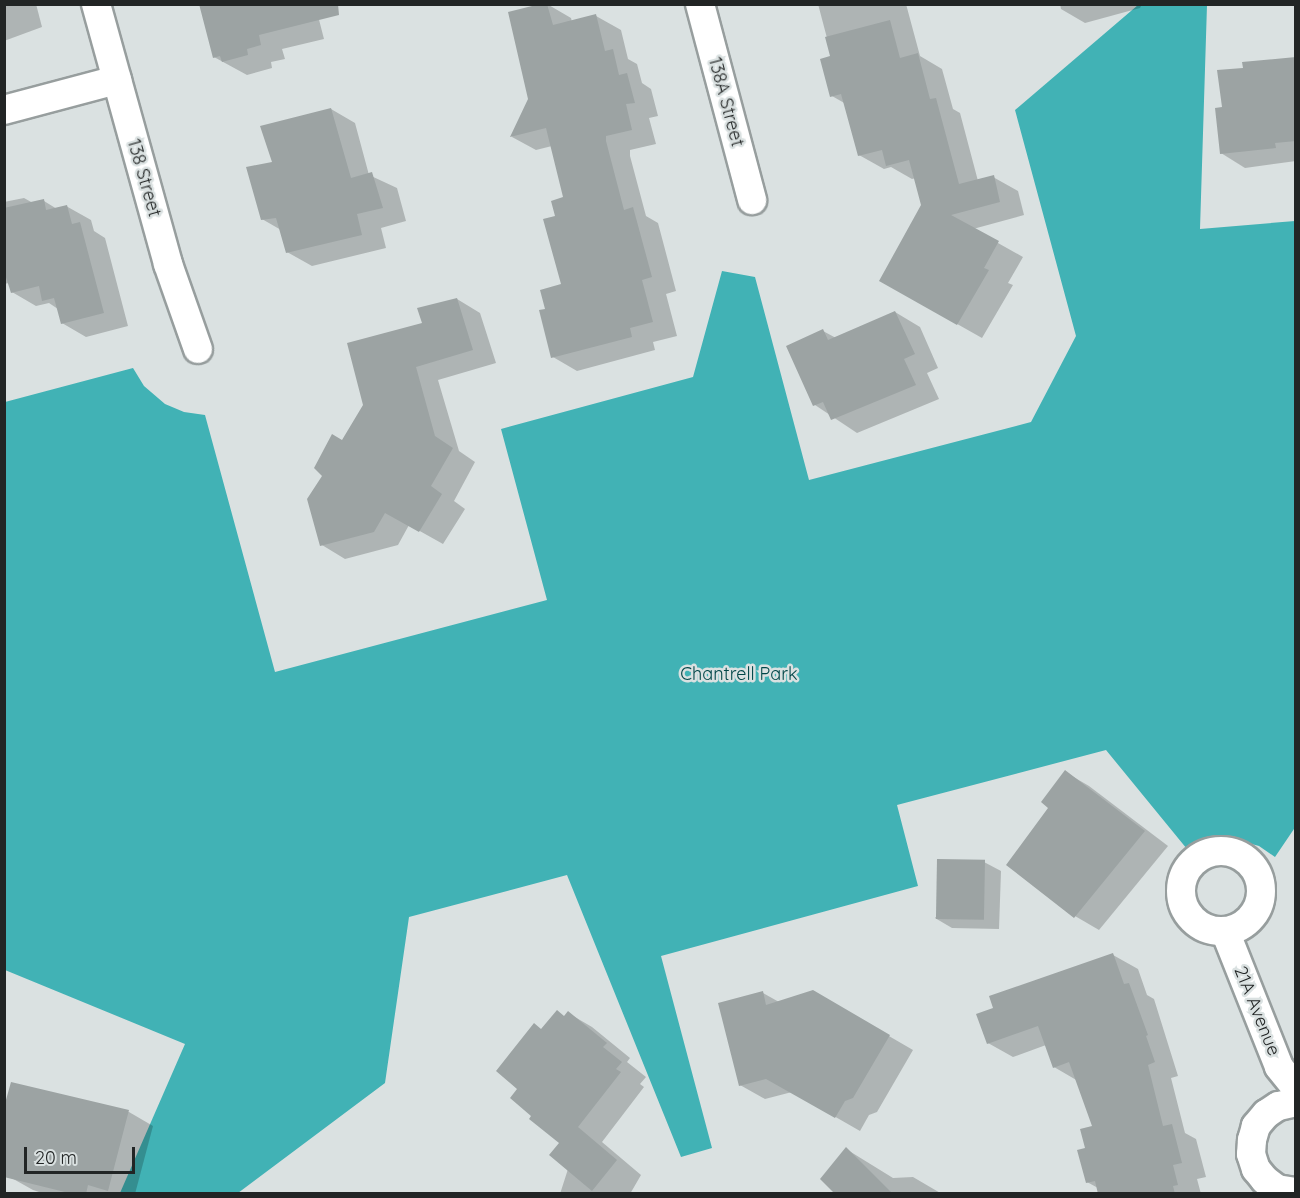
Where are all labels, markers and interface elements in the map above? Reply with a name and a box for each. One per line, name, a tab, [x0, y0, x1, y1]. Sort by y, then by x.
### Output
street label: 138A Street	[704, 55, 748, 149]
street label: 138 Street	[123, 137, 165, 219]
park label: Chantrell Park	[680, 663, 798, 685]
street label: 21A Avenue	[1229, 963, 1285, 1059]
scale bar	[27, 1135, 138, 1173]
text: 20 m	[35, 1146, 77, 1169]

